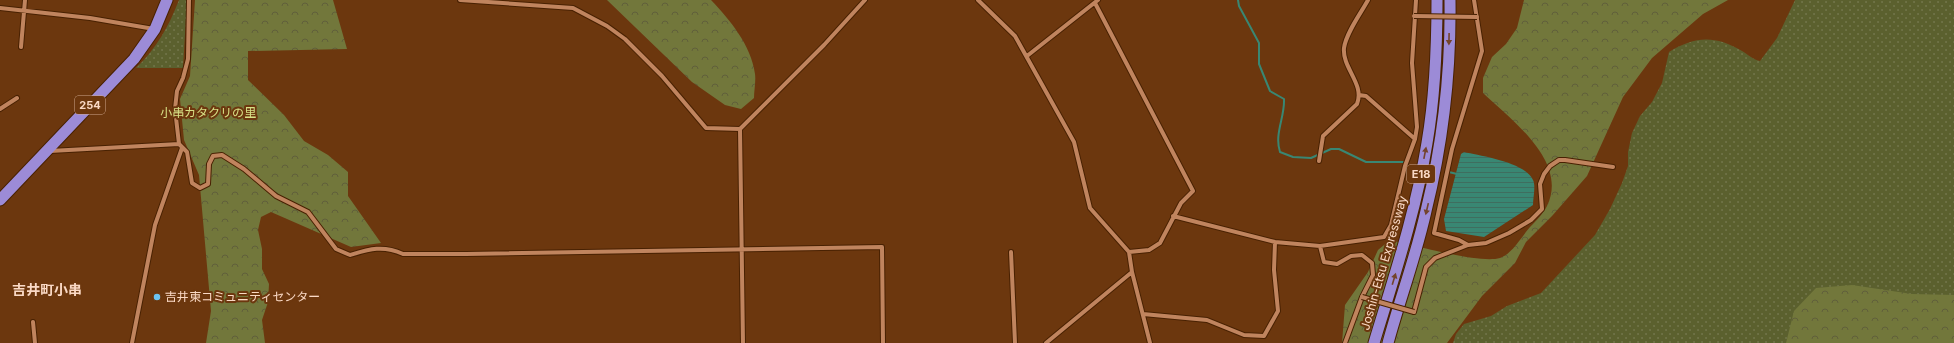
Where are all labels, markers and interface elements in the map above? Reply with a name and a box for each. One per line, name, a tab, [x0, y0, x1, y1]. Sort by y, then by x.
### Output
one-way arrow	[1446, 33, 1453, 45]
road number: 254	[75, 96, 105, 114]
park label: 小串カタクリの里	[160, 105, 256, 120]
one-way arrow	[1423, 147, 1429, 159]
road number: E18	[1407, 165, 1435, 183]
street label: Joshin-Etsu Expressway	[1357, 194, 1410, 332]
one-way arrow	[1423, 203, 1429, 215]
one-way arrow	[1391, 273, 1397, 285]
district label: 吉井町小串	[12, 281, 82, 298]
place label: 吉井東コミュニティセンター	[165, 289, 320, 304]
marker: 吉井東コミュニティセンター	[152, 292, 162, 302]

